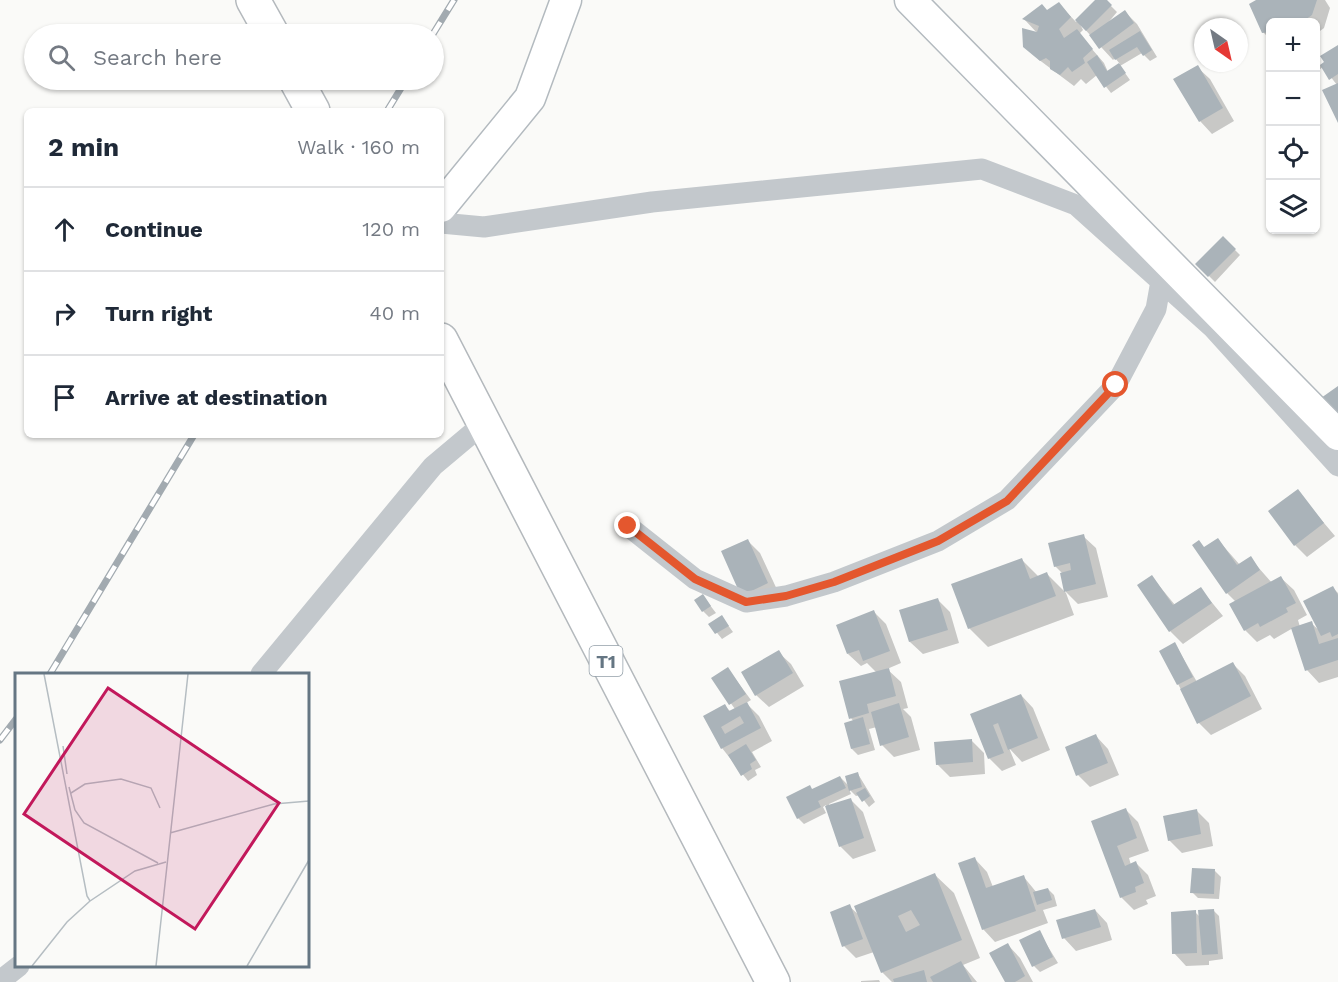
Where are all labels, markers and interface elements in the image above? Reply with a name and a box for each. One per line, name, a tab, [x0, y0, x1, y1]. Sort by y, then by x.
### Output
north arrow	[1194, 18, 1248, 72]
map controls	[1266, 18, 1320, 234]
button: +	[1266, 18, 1320, 72]
search box	[24, 24, 444, 90]
icon: search	[45, 41, 78, 74]
text: Search here	[93, 45, 222, 70]
button: −	[1266, 72, 1320, 126]
button: locate	[1266, 126, 1320, 180]
text: 2 min	[48, 132, 119, 162]
text: Walk · 160 m	[297, 135, 420, 159]
button: layers	[1266, 180, 1320, 234]
icon: ahead	[48, 213, 81, 246]
text: Continue	[105, 217, 203, 242]
text: 120 m	[362, 217, 420, 241]
icon: right	[48, 297, 81, 330]
text: Turn right	[105, 301, 212, 326]
text: 40 m	[369, 301, 420, 325]
route start	[1102, 371, 1128, 397]
icon: arrive	[48, 381, 81, 414]
text: Arrive at destination	[105, 385, 328, 410]
route end	[614, 512, 640, 538]
road number: T1	[590, 646, 622, 676]
inset map	[15, 673, 309, 967]

